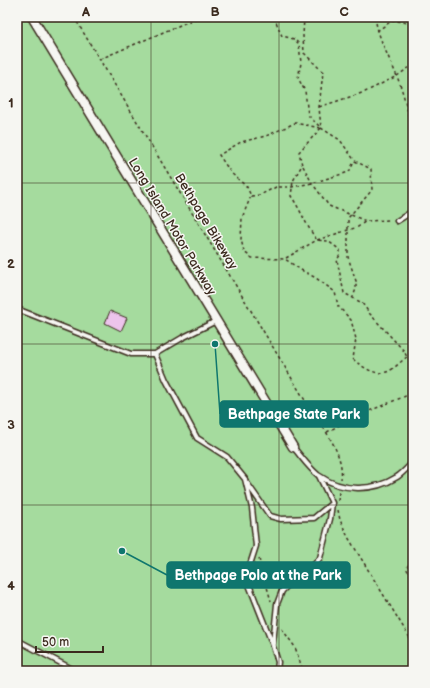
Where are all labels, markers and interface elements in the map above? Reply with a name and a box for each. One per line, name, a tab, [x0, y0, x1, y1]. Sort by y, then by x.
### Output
text: A	[81, 4, 90, 20]
text: B	[210, 4, 220, 20]
text: C	[339, 4, 349, 20]
text: 1	[8, 95, 14, 111]
street label: Long Island Motor Parkway	[125, 155, 220, 298]
street label: Bethpage Bikeway	[171, 171, 241, 273]
text: 2	[7, 256, 15, 272]
callout: Bethpage State Park	[220, 401, 368, 427]
text: Bethpage State Park	[228, 406, 361, 423]
text: 3	[7, 417, 15, 433]
callout: Bethpage Polo at the Park	[167, 562, 350, 588]
text: Bethpage Polo at the Park	[174, 567, 342, 584]
text: 4	[7, 578, 15, 594]
scale bar	[36, 628, 103, 654]
text: 50 m	[42, 635, 69, 650]

